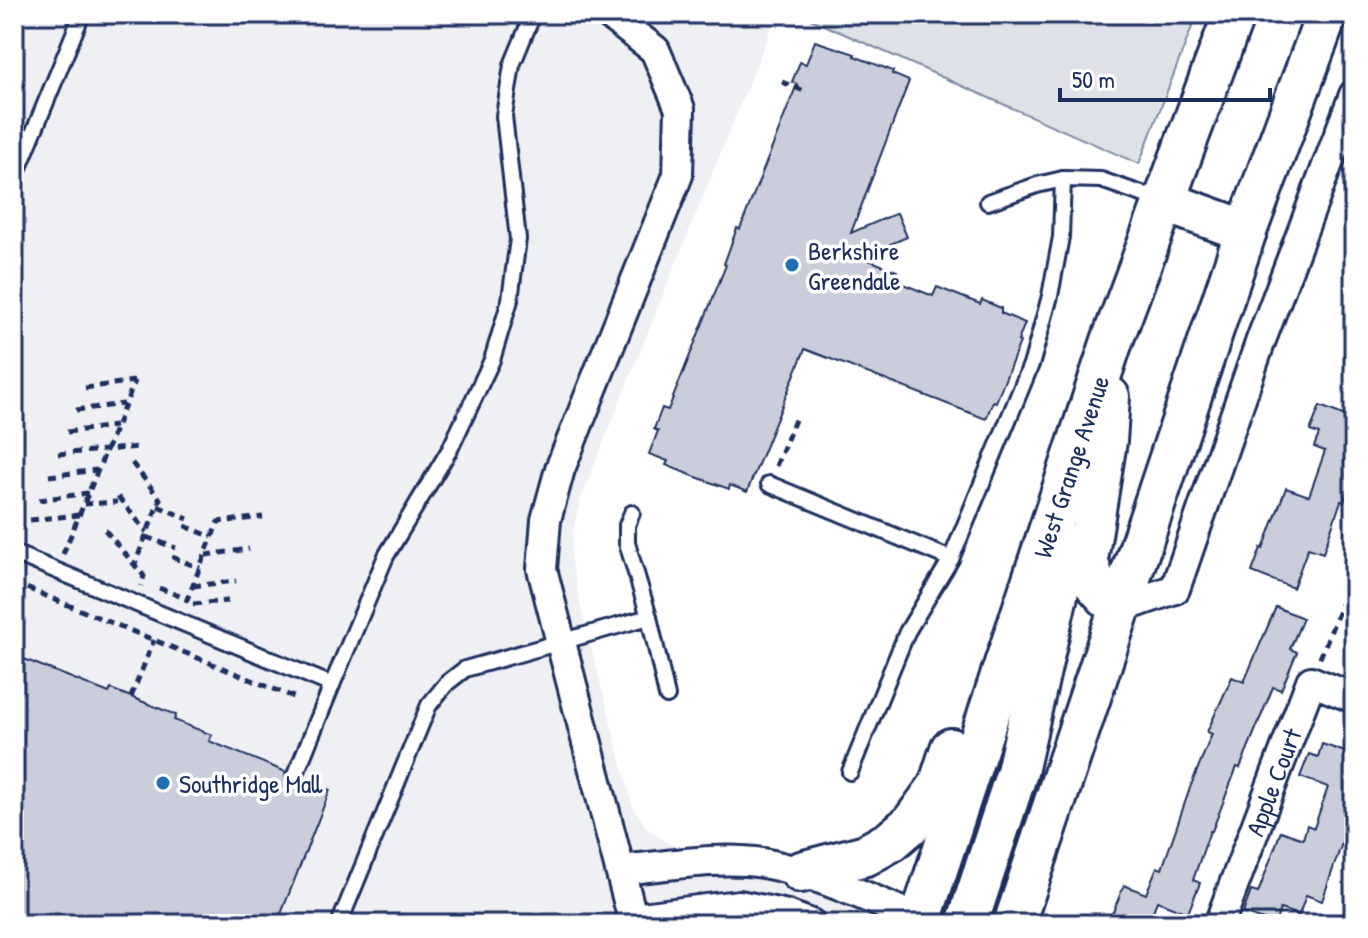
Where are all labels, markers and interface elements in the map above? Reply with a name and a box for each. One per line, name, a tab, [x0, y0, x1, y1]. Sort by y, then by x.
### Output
scale bar	[1060, 52, 1270, 102]
text: 50 m	[1072, 63, 1115, 95]
place label: Berkshire Greendale	[808, 233, 901, 298]
marker: Berkshire Greendale	[783, 256, 801, 274]
street label: West Grange Avenue	[1024, 371, 1117, 562]
street label: Apple Court	[1237, 722, 1309, 841]
place label: Southridge Mall	[179, 766, 323, 801]
marker: Southridge Mall	[154, 774, 172, 792]

